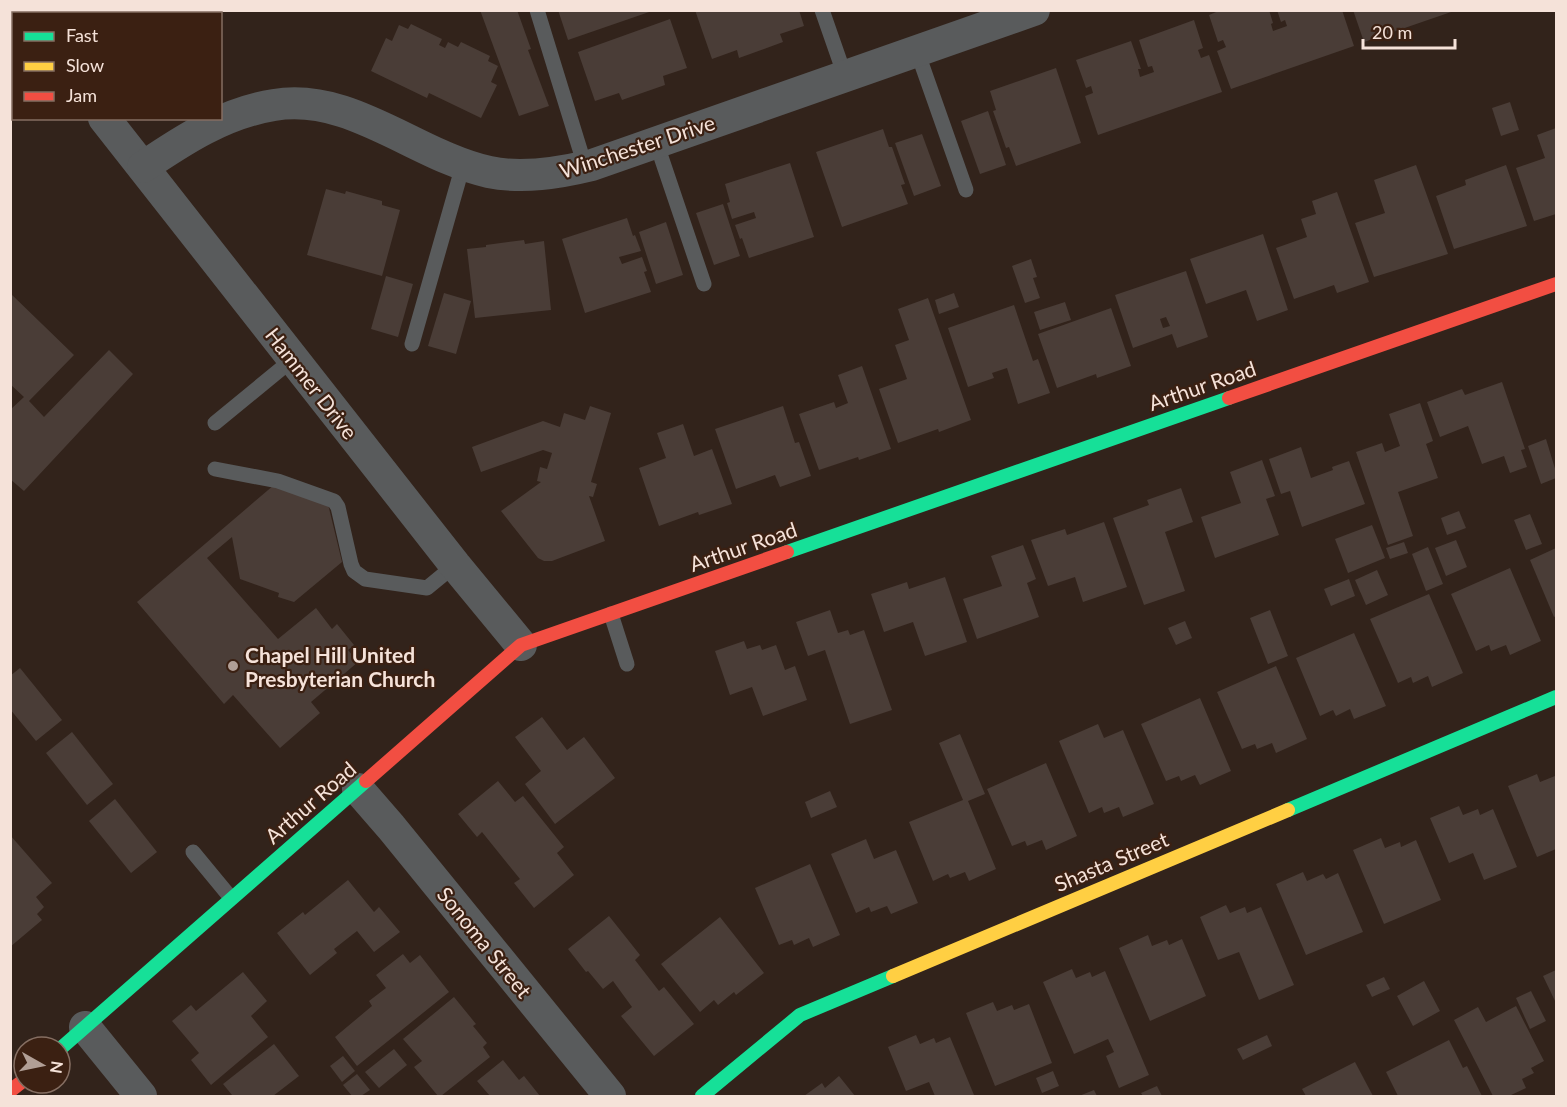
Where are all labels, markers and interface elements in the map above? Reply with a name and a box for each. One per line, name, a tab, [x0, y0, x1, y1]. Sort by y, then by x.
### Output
legend	[12, 12, 222, 120]
scale bar	[1363, 12, 1454, 50]
text: 20 m	[1372, 21, 1412, 43]
text: Fast	[66, 24, 99, 46]
text: Slow	[66, 54, 104, 76]
text: Jam	[66, 84, 97, 106]
street label: Winchester Drive	[556, 109, 718, 183]
street label: Hammer Drive	[261, 322, 363, 444]
street label: Arthur Road	[1145, 355, 1259, 415]
street label: Arthur Road	[686, 516, 800, 576]
place label: Chapel Hill United Presbyterian Church	[245, 642, 435, 691]
marker: Chapel Hill United Presbyterian Church	[226, 659, 240, 673]
street label: Arthur Road	[260, 756, 360, 848]
street label: Shasta Street	[1050, 826, 1172, 896]
street label: Sonoma Street	[433, 882, 538, 1003]
north arrow	[12, 1035, 72, 1095]
text: N	[47, 1060, 68, 1075]

